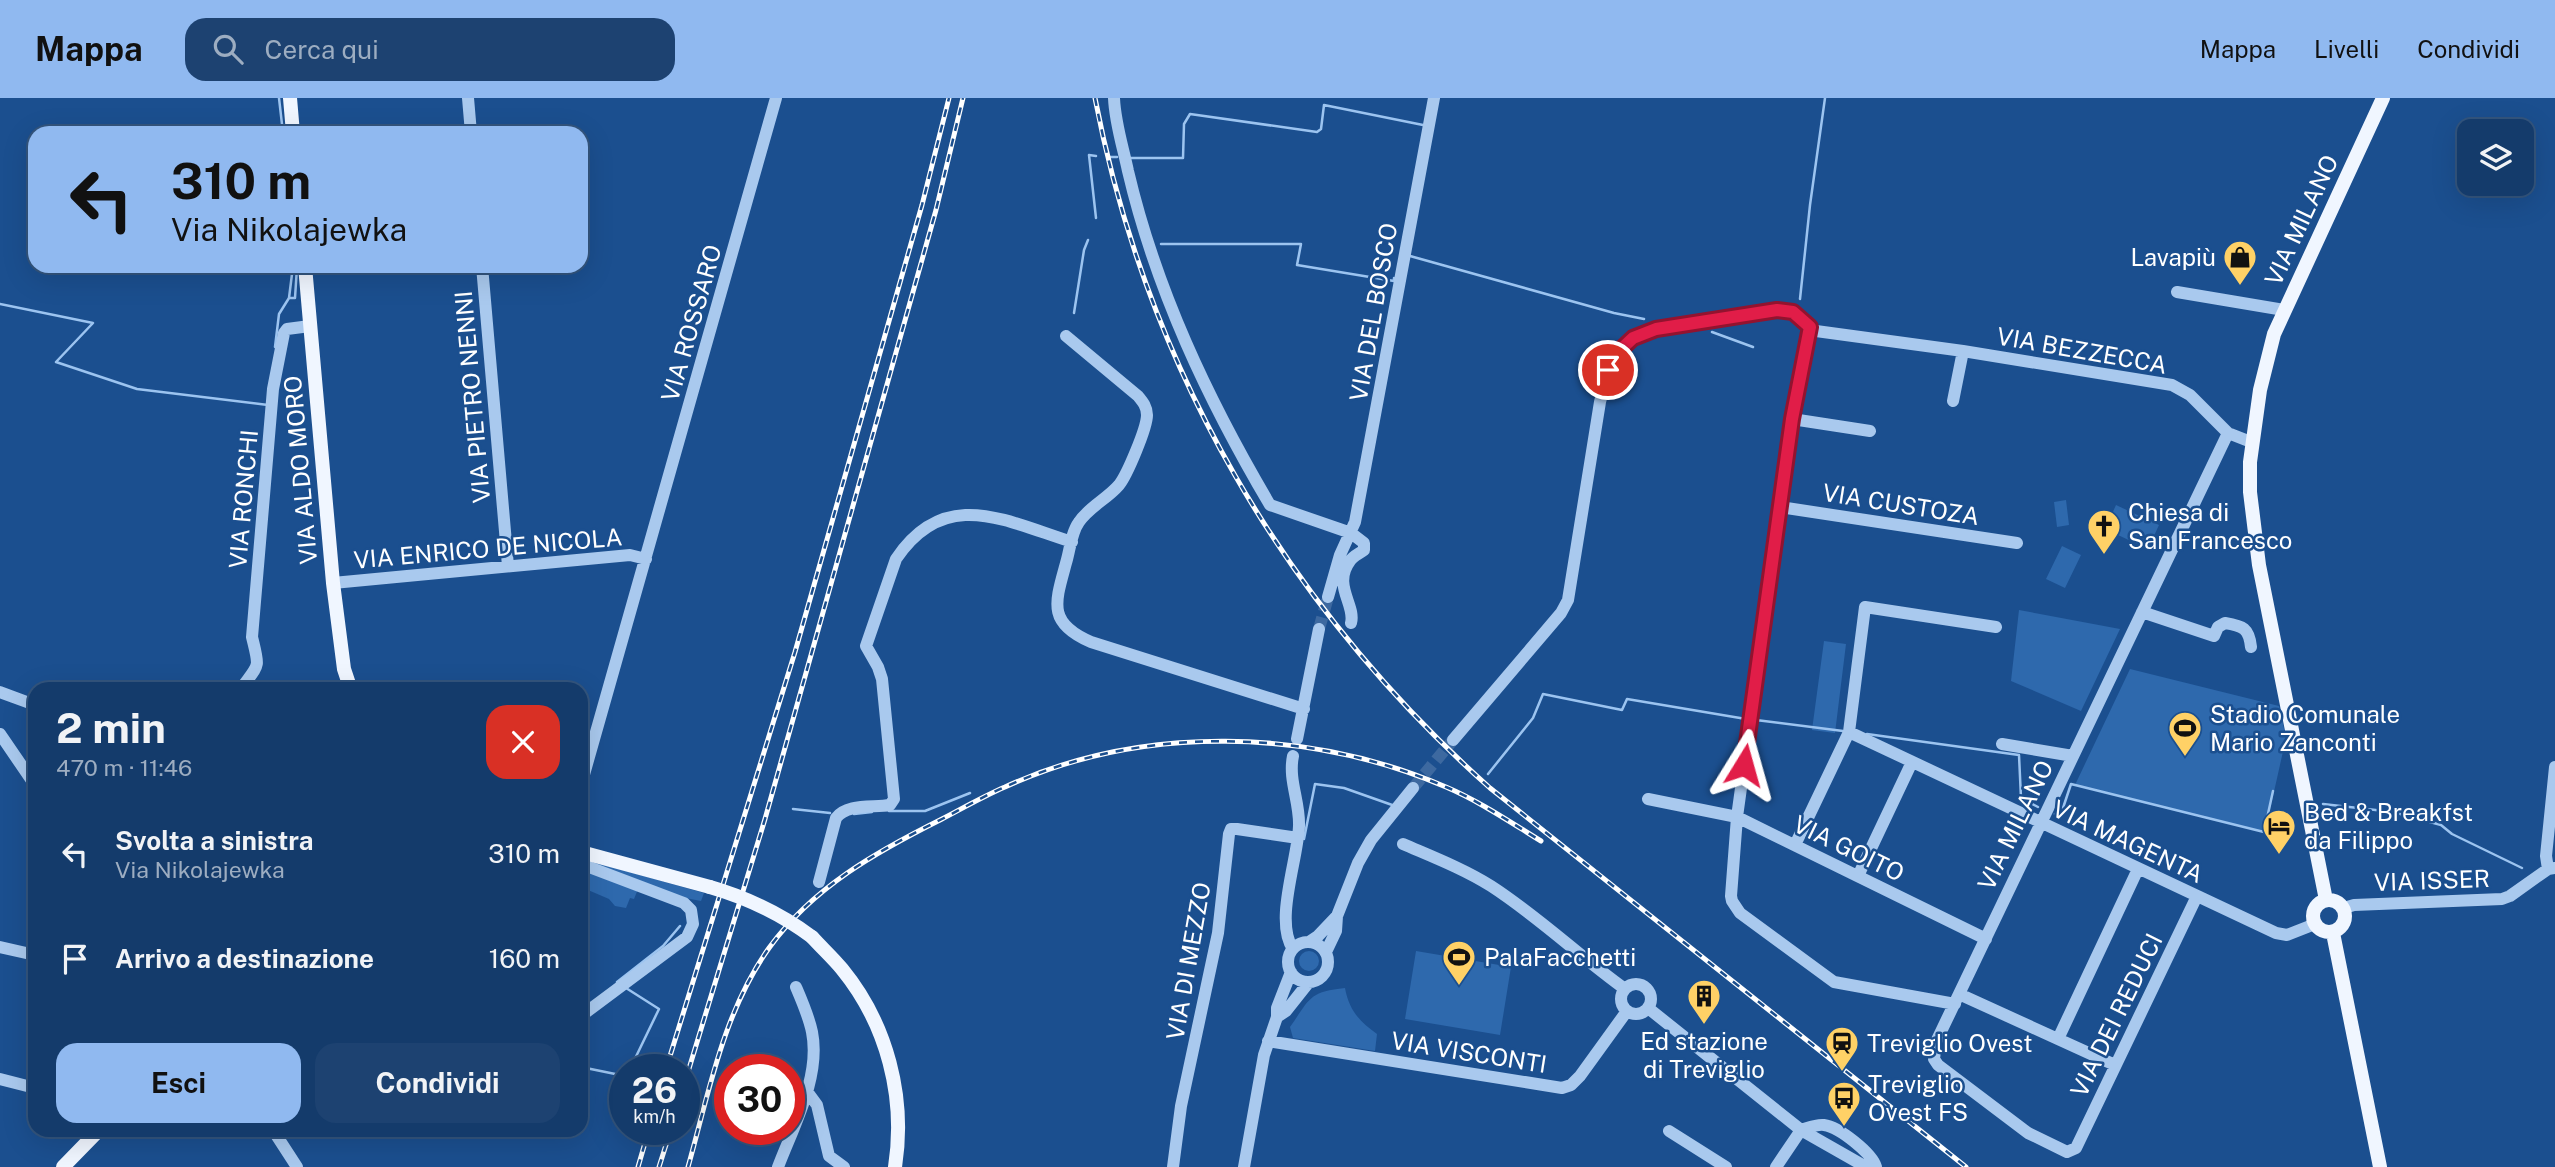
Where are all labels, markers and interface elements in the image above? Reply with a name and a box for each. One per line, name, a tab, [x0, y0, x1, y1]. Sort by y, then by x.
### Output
search box	[185, 18, 675, 81]
text: Mappa	[35, 30, 143, 68]
icon: search	[209, 30, 247, 68]
text: Cerca qui	[265, 34, 379, 65]
text: Mappa	[2200, 35, 2276, 63]
text: Livelli	[2314, 35, 2379, 63]
text: Condividi	[2417, 35, 2520, 63]
map controls	[2457, 119, 2534, 196]
button: layers	[2457, 119, 2534, 196]
street label: VIA MILANO	[2259, 150, 2343, 290]
text: 310 m	[171, 152, 311, 210]
icon: left	[56, 154, 147, 245]
text: Via Nikolajewka	[171, 211, 407, 248]
street label: VIA DEL BOSCO	[1344, 221, 1402, 403]
shop icon: Lavapiù	[2221, 238, 2259, 287]
street label: VIA ROSSARO	[655, 241, 727, 405]
place label: Lavapiù	[2130, 243, 2216, 271]
street label: VIA PIETRO NENNI	[449, 290, 495, 504]
street label: VIA BEZZECCA	[1995, 321, 2169, 379]
pin	[1578, 340, 1638, 400]
icon: arrive	[1589, 351, 1627, 389]
street label: VIA ALDO MORO	[278, 374, 322, 566]
street label: VIA RONCHI	[223, 428, 263, 570]
street label: VIA CUSTOZA	[1821, 478, 1981, 530]
place label: Chiesa di San Francesco	[2128, 498, 2292, 554]
church icon: Chiesa di San Francesco	[2085, 507, 2123, 556]
street label: VIA ENRICO DE NICOLA	[352, 522, 624, 574]
place label: Stadio Comunale Mario Zanconti	[2210, 700, 2400, 756]
text: 2 min	[56, 703, 166, 752]
button: close	[486, 705, 560, 779]
sports icon: Stadio Comunale Mario Zanconti	[2166, 709, 2204, 758]
position arrow	[1707, 728, 1781, 802]
text: 470 m · 11:46	[56, 754, 192, 781]
street label: VIA MILANO	[1972, 756, 2058, 894]
street label: VIA MAGENTA	[2048, 794, 2208, 888]
place label: Bed & Breakfst da Filippo	[2304, 798, 2473, 854]
hotel icon: Bed & Breakfst da Filippo	[2260, 807, 2298, 856]
street label: VIA GOITO	[1789, 809, 1909, 887]
text: Svolta a sinistra	[115, 825, 313, 856]
icon: left	[56, 835, 94, 873]
text: 310 m	[488, 838, 560, 869]
text: Via Nikolajewka	[115, 856, 285, 883]
street label: VIA ISSER	[2373, 864, 2491, 896]
street label: VIA DI MEZZO	[1160, 880, 1216, 1042]
street label: VIA DEI REDUCI	[2064, 929, 2168, 1101]
sports icon: PalaFacchetti	[1440, 938, 1478, 987]
icon: arrive	[56, 940, 94, 978]
text: Arrivo a destinazione	[115, 943, 374, 974]
text: 160 m	[489, 943, 560, 974]
place label: PalaFacchetti	[1484, 943, 1636, 971]
building icon: Ed stazione di Treviglio	[1685, 977, 1723, 1026]
station icon: Treviglio Ovest	[1823, 1024, 1861, 1073]
street label: VIA VISCONTI	[1389, 1026, 1549, 1078]
place label: Ed stazione di Treviglio	[1640, 1027, 1768, 1083]
place label: Treviglio Ovest	[1867, 1029, 2033, 1057]
button: Esci	[56, 1043, 301, 1123]
button: Condividi	[315, 1043, 560, 1123]
speed limit sign: 30	[714, 1054, 805, 1145]
text: 26	[632, 1070, 677, 1111]
place label: Treviglio Ovest FS	[1868, 1070, 1968, 1126]
bus stop icon: Treviglio Ovest FS	[1825, 1079, 1863, 1128]
text: km/h	[633, 1106, 676, 1127]

